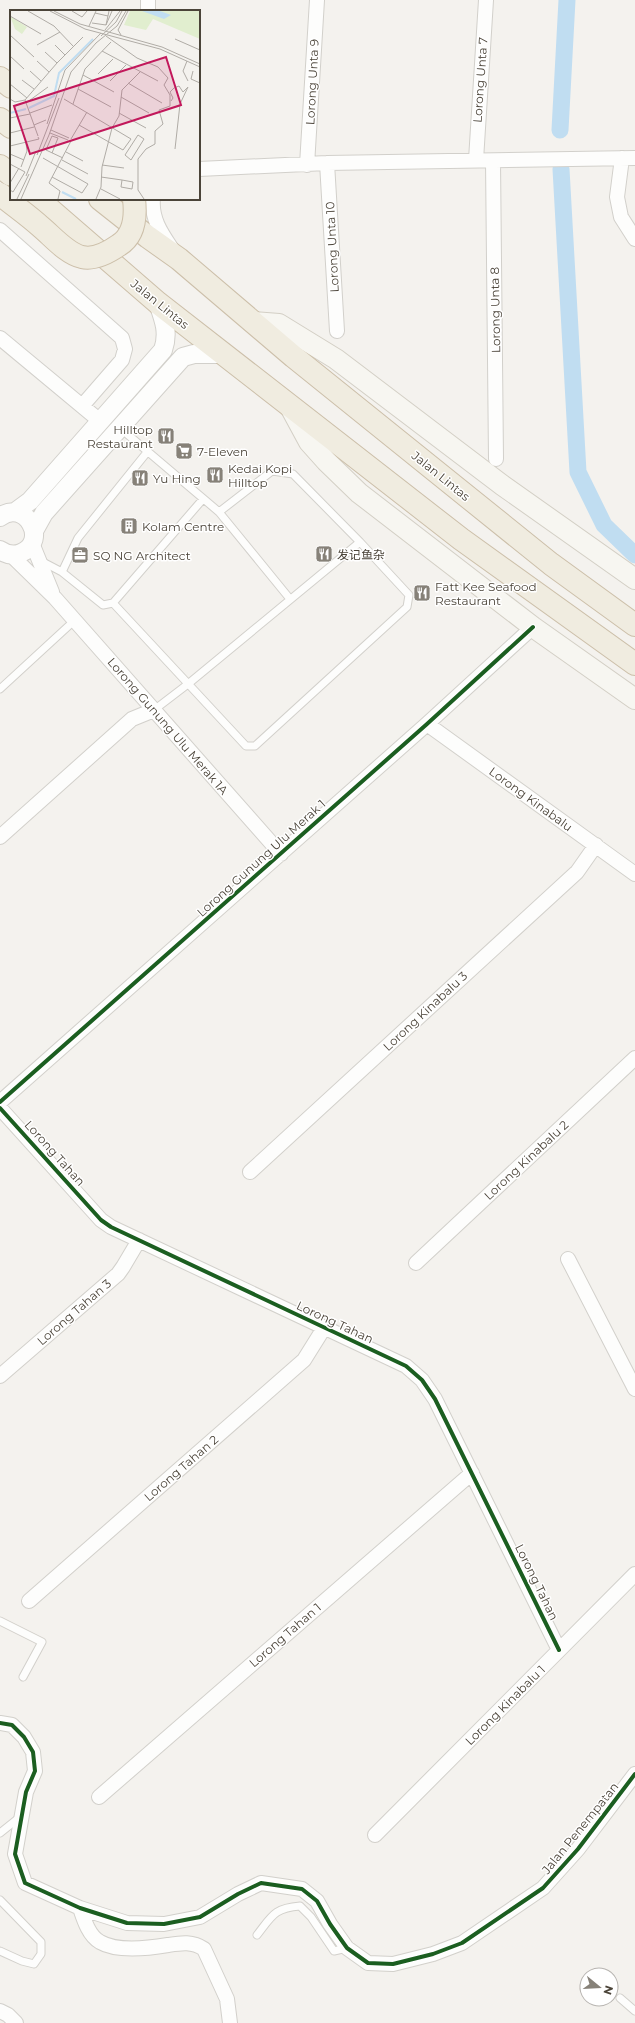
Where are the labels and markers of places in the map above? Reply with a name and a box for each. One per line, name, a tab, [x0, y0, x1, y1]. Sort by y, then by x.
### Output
place label: Hilltop Restaurant	[87, 422, 153, 451]
restaurant icon: Hilltop Restaurant	[156, 426, 176, 446]
supermarket icon: 7-Eleven	[174, 441, 194, 461]
place label: 7-Eleven	[197, 444, 248, 459]
place label: Kedai Kopi Hilltop	[228, 461, 292, 490]
restaurant icon: Kedai Kopi Hilltop	[205, 465, 225, 485]
restaurant icon: Yu Hing	[130, 468, 150, 488]
place label: Yu Hing	[153, 471, 201, 486]
building icon: Kolam Centre	[119, 516, 139, 536]
place label: Kolam Centre	[142, 519, 224, 534]
restaurant icon: 发记鱼杂	[314, 544, 334, 564]
office icon: SQ NG Architect	[70, 545, 90, 565]
place label: 发记鱼杂	[337, 547, 385, 562]
place label: SQ NG Architect	[93, 548, 191, 563]
place label: Fatt Kee Seafood Restaurant	[435, 579, 537, 608]
restaurant icon: Fatt Kee Seafood Restaurant	[412, 583, 432, 603]

